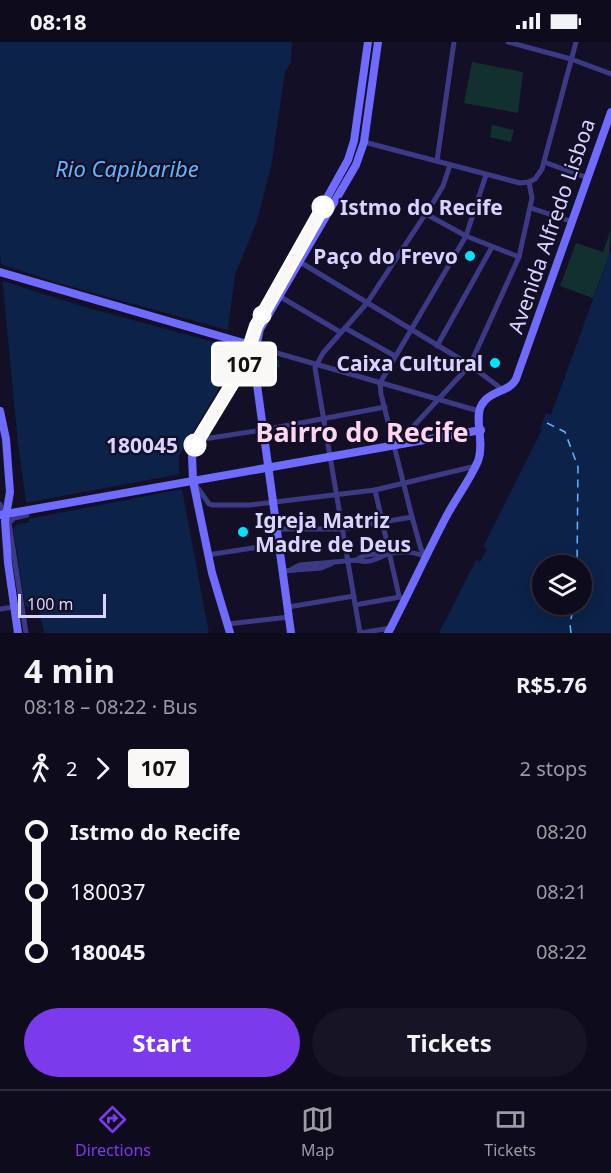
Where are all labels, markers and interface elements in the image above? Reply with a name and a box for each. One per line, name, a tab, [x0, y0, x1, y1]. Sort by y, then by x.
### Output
text: 08:18	[30, 6, 87, 36]
street label: Avenida Alfredo Lisboa	[501, 115, 601, 337]
water label: Rio Capibaribe	[55, 153, 199, 183]
place label: Istmo do Recife	[340, 193, 503, 221]
marker: Istmo do Recife	[312, 196, 334, 218]
place label: Paço do Frevo	[313, 242, 458, 270]
marker: Paço do Frevo	[463, 249, 477, 263]
unlabelled marker	[253, 306, 271, 324]
line badge: 107	[210, 344, 278, 384]
place label: Caixa Cultural	[337, 349, 483, 377]
text: 107	[226, 350, 262, 378]
marker: Caixa Cultural	[488, 356, 502, 370]
district label: Bairro do Recife	[255, 413, 469, 450]
place label: 180045	[106, 431, 178, 459]
marker: 180045	[184, 434, 206, 456]
place label: Igreja Matriz Madre de Deus	[255, 506, 411, 558]
marker: Igreja Matriz Madre de Deus	[236, 525, 250, 539]
map controls	[532, 555, 592, 615]
button: layers	[532, 555, 592, 615]
scale bar	[18, 591, 106, 618]
text: 100 m	[27, 593, 74, 615]
text: 4 min	[24, 648, 115, 693]
text: R$5.76	[516, 669, 587, 699]
text: 08:18 – 08:22 · Bus	[24, 693, 197, 720]
icon: walk	[24, 752, 57, 785]
icon: forward	[86, 752, 119, 785]
text: 107	[140, 754, 177, 782]
text: 2	[66, 755, 77, 782]
text: 2 stops	[520, 755, 587, 782]
text: Istmo do Recife	[70, 816, 241, 846]
text: 08:20	[536, 818, 587, 845]
text: 180037	[70, 876, 146, 906]
text: 08:21	[536, 878, 587, 905]
text: 180045	[70, 936, 146, 966]
text: 08:22	[536, 938, 587, 965]
button: Start	[24, 1008, 300, 1077]
button: Tickets	[312, 1008, 587, 1077]
tab: Directions	[75, 1103, 151, 1161]
tab: Map	[301, 1103, 334, 1161]
tab: Tickets	[484, 1103, 536, 1161]

